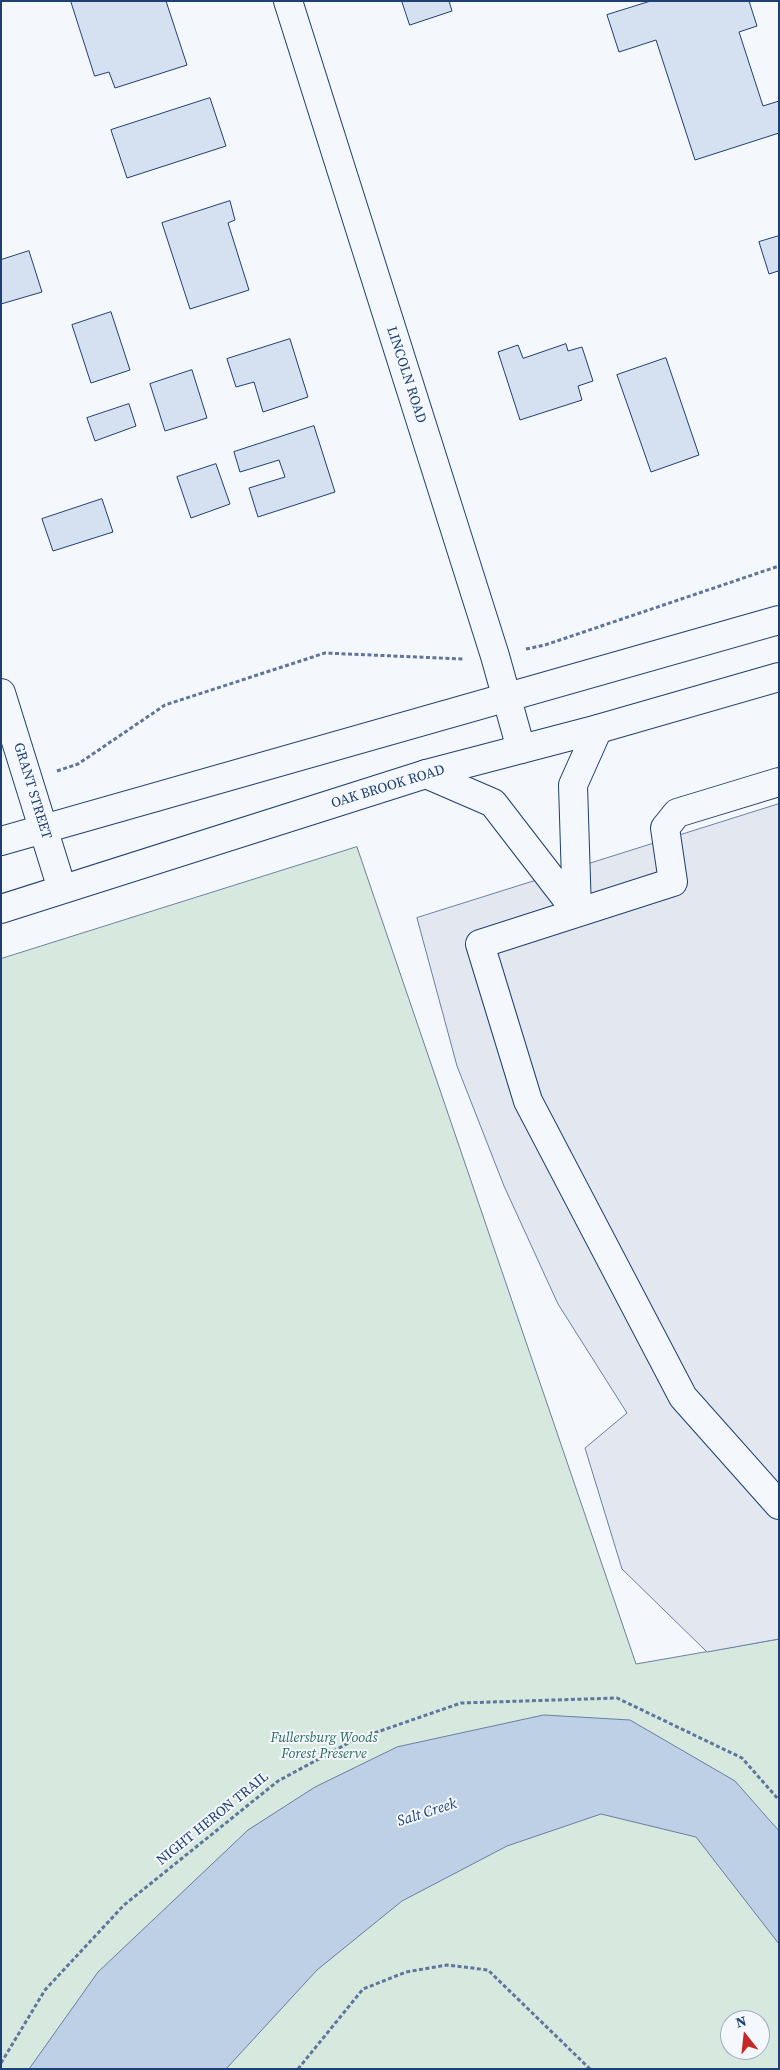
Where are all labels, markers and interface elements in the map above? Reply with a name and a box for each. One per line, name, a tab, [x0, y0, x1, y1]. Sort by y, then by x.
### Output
street label: LINCOLN ROAD	[382, 325, 430, 425]
street label: GRANT STREET	[9, 741, 55, 841]
street label: OAK BROOK ROAD	[329, 762, 447, 812]
park label: Fullersburg Woods Forest Preserve	[271, 1730, 377, 1762]
street label: NIGHT HERON TRAIL	[154, 1769, 272, 1869]
water label: Salt Creek	[395, 1795, 459, 1831]
north arrow	[720, 2010, 770, 2060]
text: N	[733, 2011, 749, 2033]

